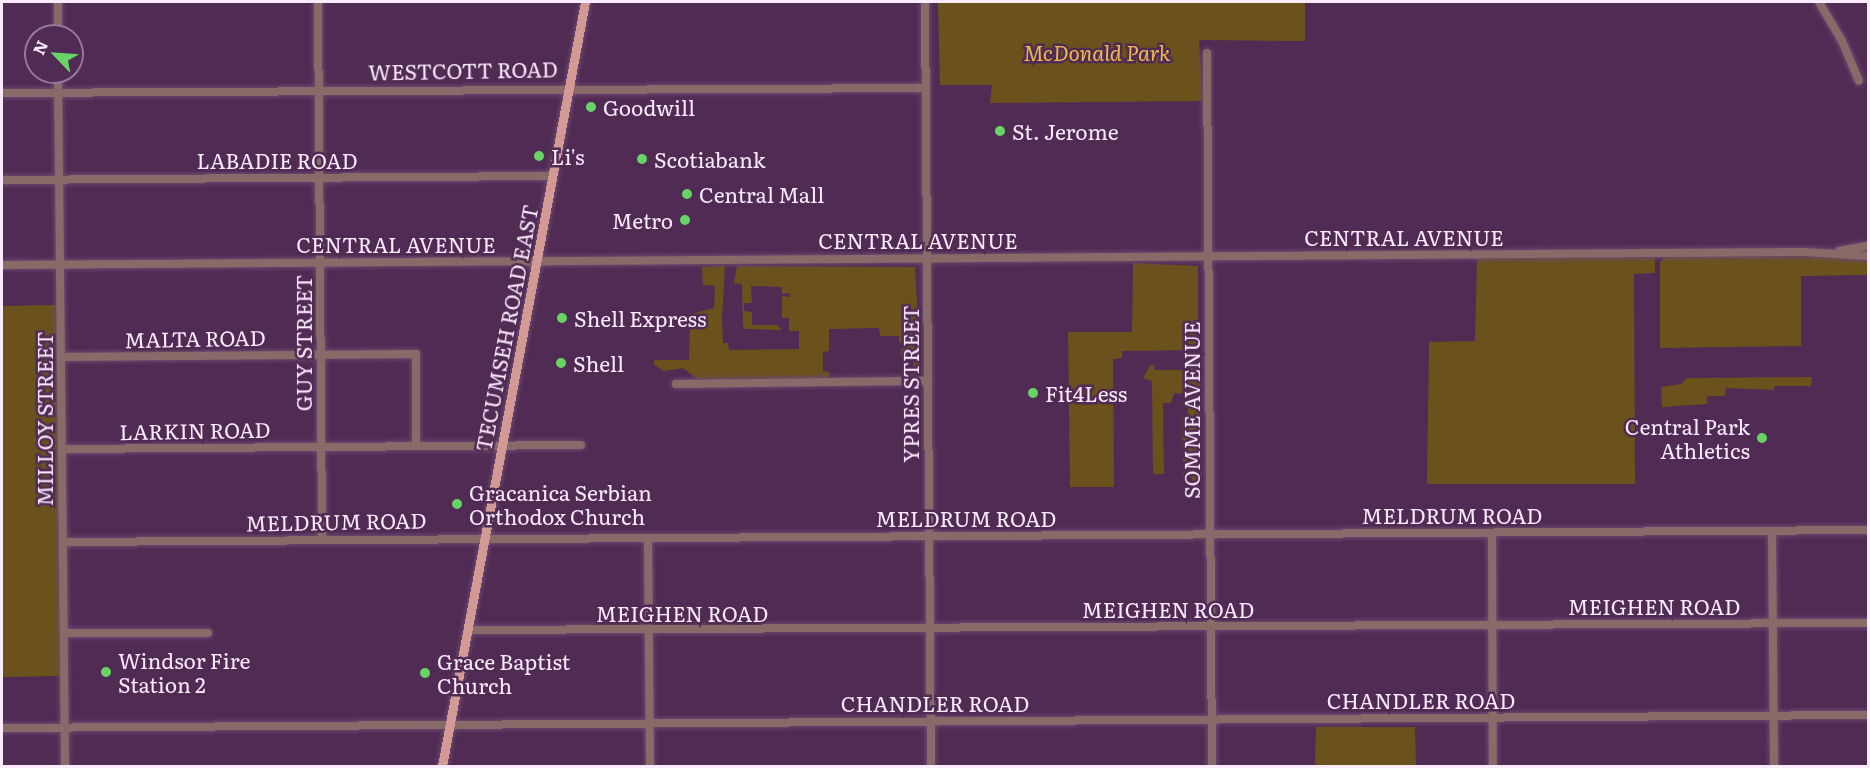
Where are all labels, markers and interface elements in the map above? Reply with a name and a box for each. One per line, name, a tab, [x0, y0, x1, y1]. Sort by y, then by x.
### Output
north arrow	[24, 24, 84, 84]
text: N	[26, 36, 53, 58]
park label: McDonald Park	[1024, 39, 1170, 65]
street label: WESTCOTT ROAD	[368, 56, 558, 84]
place label: Goodwill	[603, 94, 695, 120]
marker: Goodwill	[584, 100, 598, 114]
place label: St. Jerome	[1012, 118, 1119, 144]
marker: St. Jerome	[993, 124, 1007, 138]
place label: Li's	[551, 143, 585, 169]
place label: Scotiabank	[654, 146, 766, 172]
street label: LABADIE ROAD	[197, 147, 357, 173]
marker: Li's	[532, 149, 546, 163]
marker: Scotiabank	[635, 152, 649, 166]
place label: Central Mall	[699, 181, 824, 207]
marker: Central Mall	[680, 187, 694, 201]
street label: TECUMSEH ROAD EAST	[470, 203, 542, 453]
place label: Metro	[612, 207, 673, 233]
marker: Metro	[678, 213, 692, 227]
street label: CENTRAL AVENUE	[1304, 224, 1504, 250]
street label: CENTRAL AVENUE	[818, 227, 1018, 253]
street label: CENTRAL AVENUE	[296, 231, 496, 257]
street label: GUY STREET	[290, 275, 316, 411]
place label: Shell Express	[574, 305, 707, 331]
street label: YPRES STREET	[897, 305, 923, 463]
marker: Shell Express	[555, 311, 569, 325]
street label: SOMME AVENUE	[1178, 321, 1204, 499]
street label: MALTA ROAD	[124, 324, 266, 352]
street label: MILLOY STREET	[31, 332, 57, 506]
place label: Shell	[573, 350, 624, 376]
marker: Shell	[554, 356, 568, 370]
place label: Fit4Less	[1045, 380, 1127, 406]
marker: Fit4Less	[1026, 386, 1040, 400]
place label: Central Park Athletics	[1625, 413, 1750, 463]
street label: LARKIN ROAD	[119, 416, 271, 444]
marker: Central Park Athletics	[1755, 431, 1769, 445]
place label: Gracanica Serbian Orthodox Church	[469, 479, 652, 529]
marker: Gracanica Serbian Orthodox Church	[450, 497, 464, 511]
street label: MELDRUM ROAD	[1362, 502, 1542, 528]
street label: MELDRUM ROAD	[876, 505, 1056, 531]
street label: MELDRUM ROAD	[245, 507, 427, 535]
street label: MEIGHEN ROAD	[1568, 593, 1740, 619]
street label: MEIGHEN ROAD	[1082, 596, 1254, 622]
street label: MEIGHEN ROAD	[596, 600, 768, 626]
place label: Windsor Fire Station 2	[118, 647, 250, 697]
place label: Grace Baptist Church	[437, 648, 570, 698]
marker: Windsor Fire Station 2	[99, 665, 113, 679]
marker: Grace Baptist Church	[418, 666, 432, 680]
street label: CHANDLER ROAD	[1327, 687, 1515, 713]
street label: CHANDLER ROAD	[841, 690, 1029, 716]

